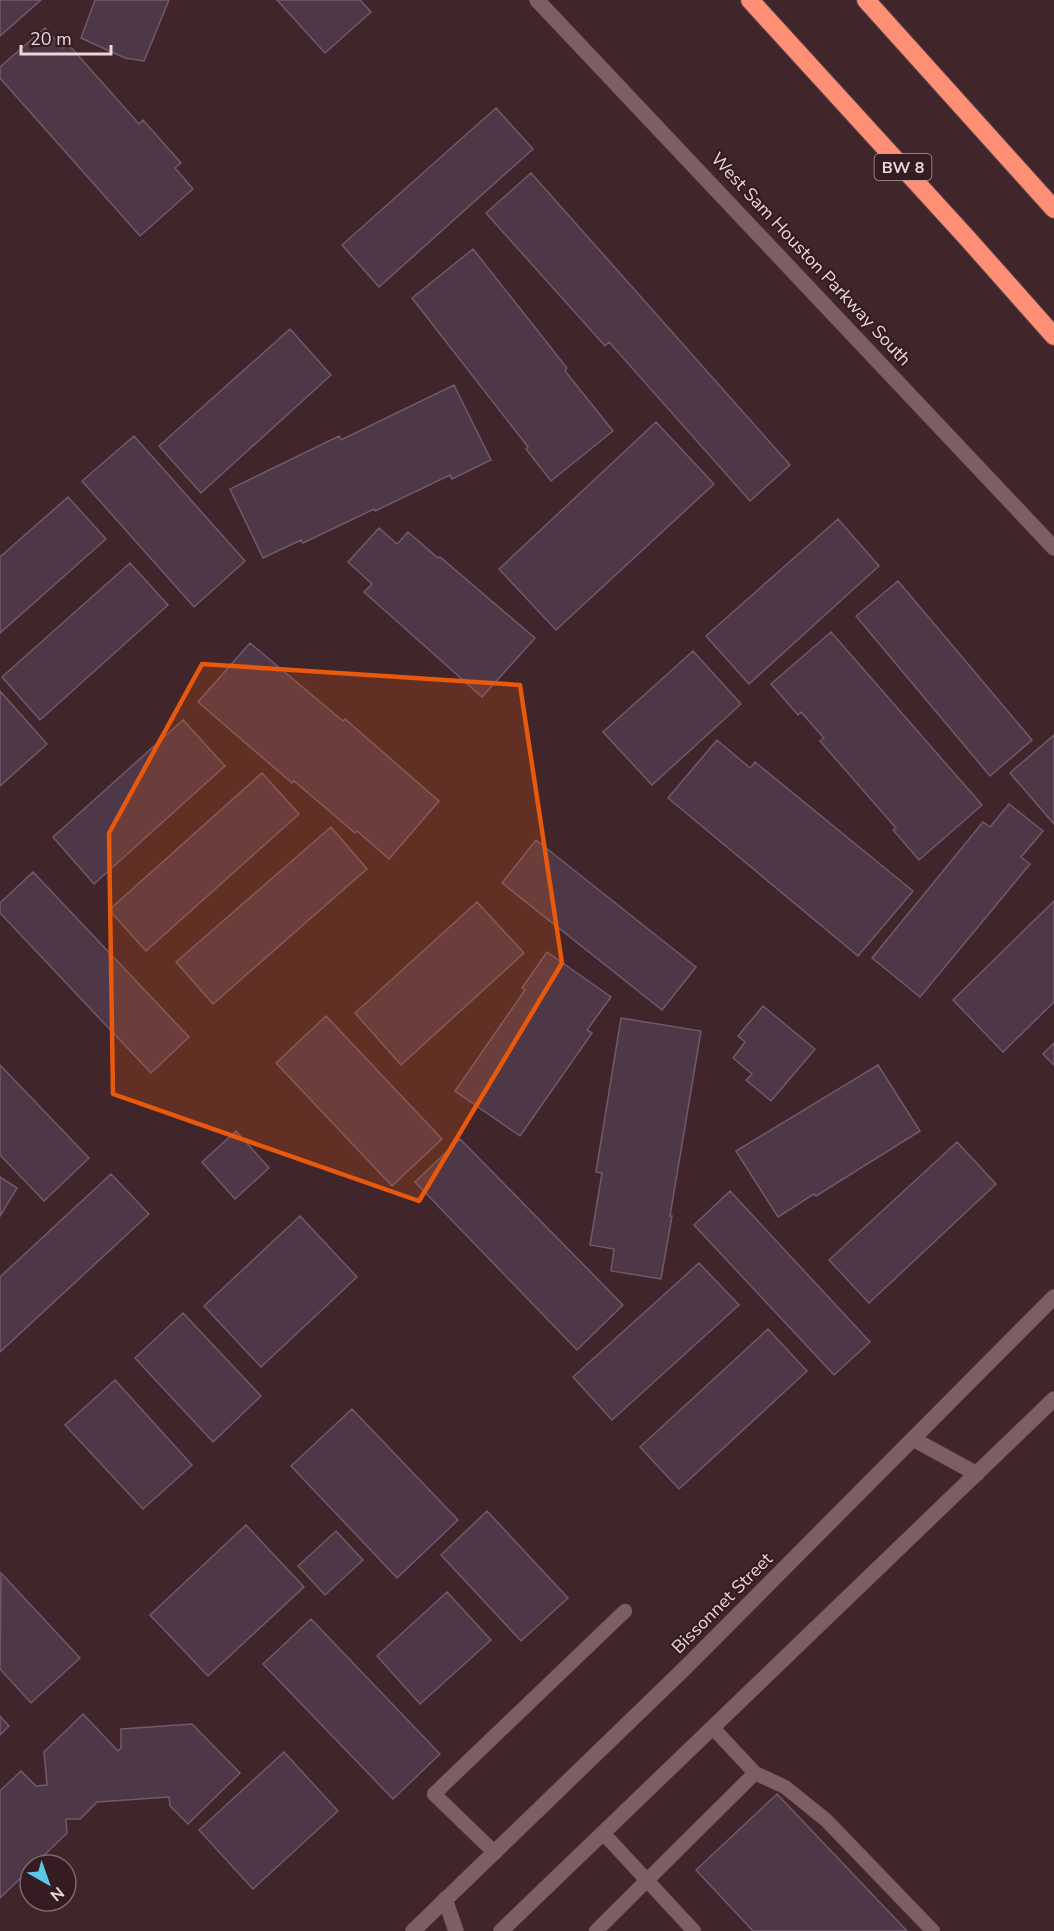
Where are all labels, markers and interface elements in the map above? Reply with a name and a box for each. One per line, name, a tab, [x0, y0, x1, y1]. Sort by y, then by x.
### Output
scale bar	[21, 18, 111, 56]
text: 20 m	[30, 27, 72, 51]
street label: West Sam Houston Parkway South	[706, 147, 916, 371]
road number: BW 8	[874, 154, 932, 180]
street label: Bissonnet Street	[666, 1547, 778, 1659]
north arrow	[18, 1853, 78, 1913]
text: N	[45, 1881, 69, 1906]

